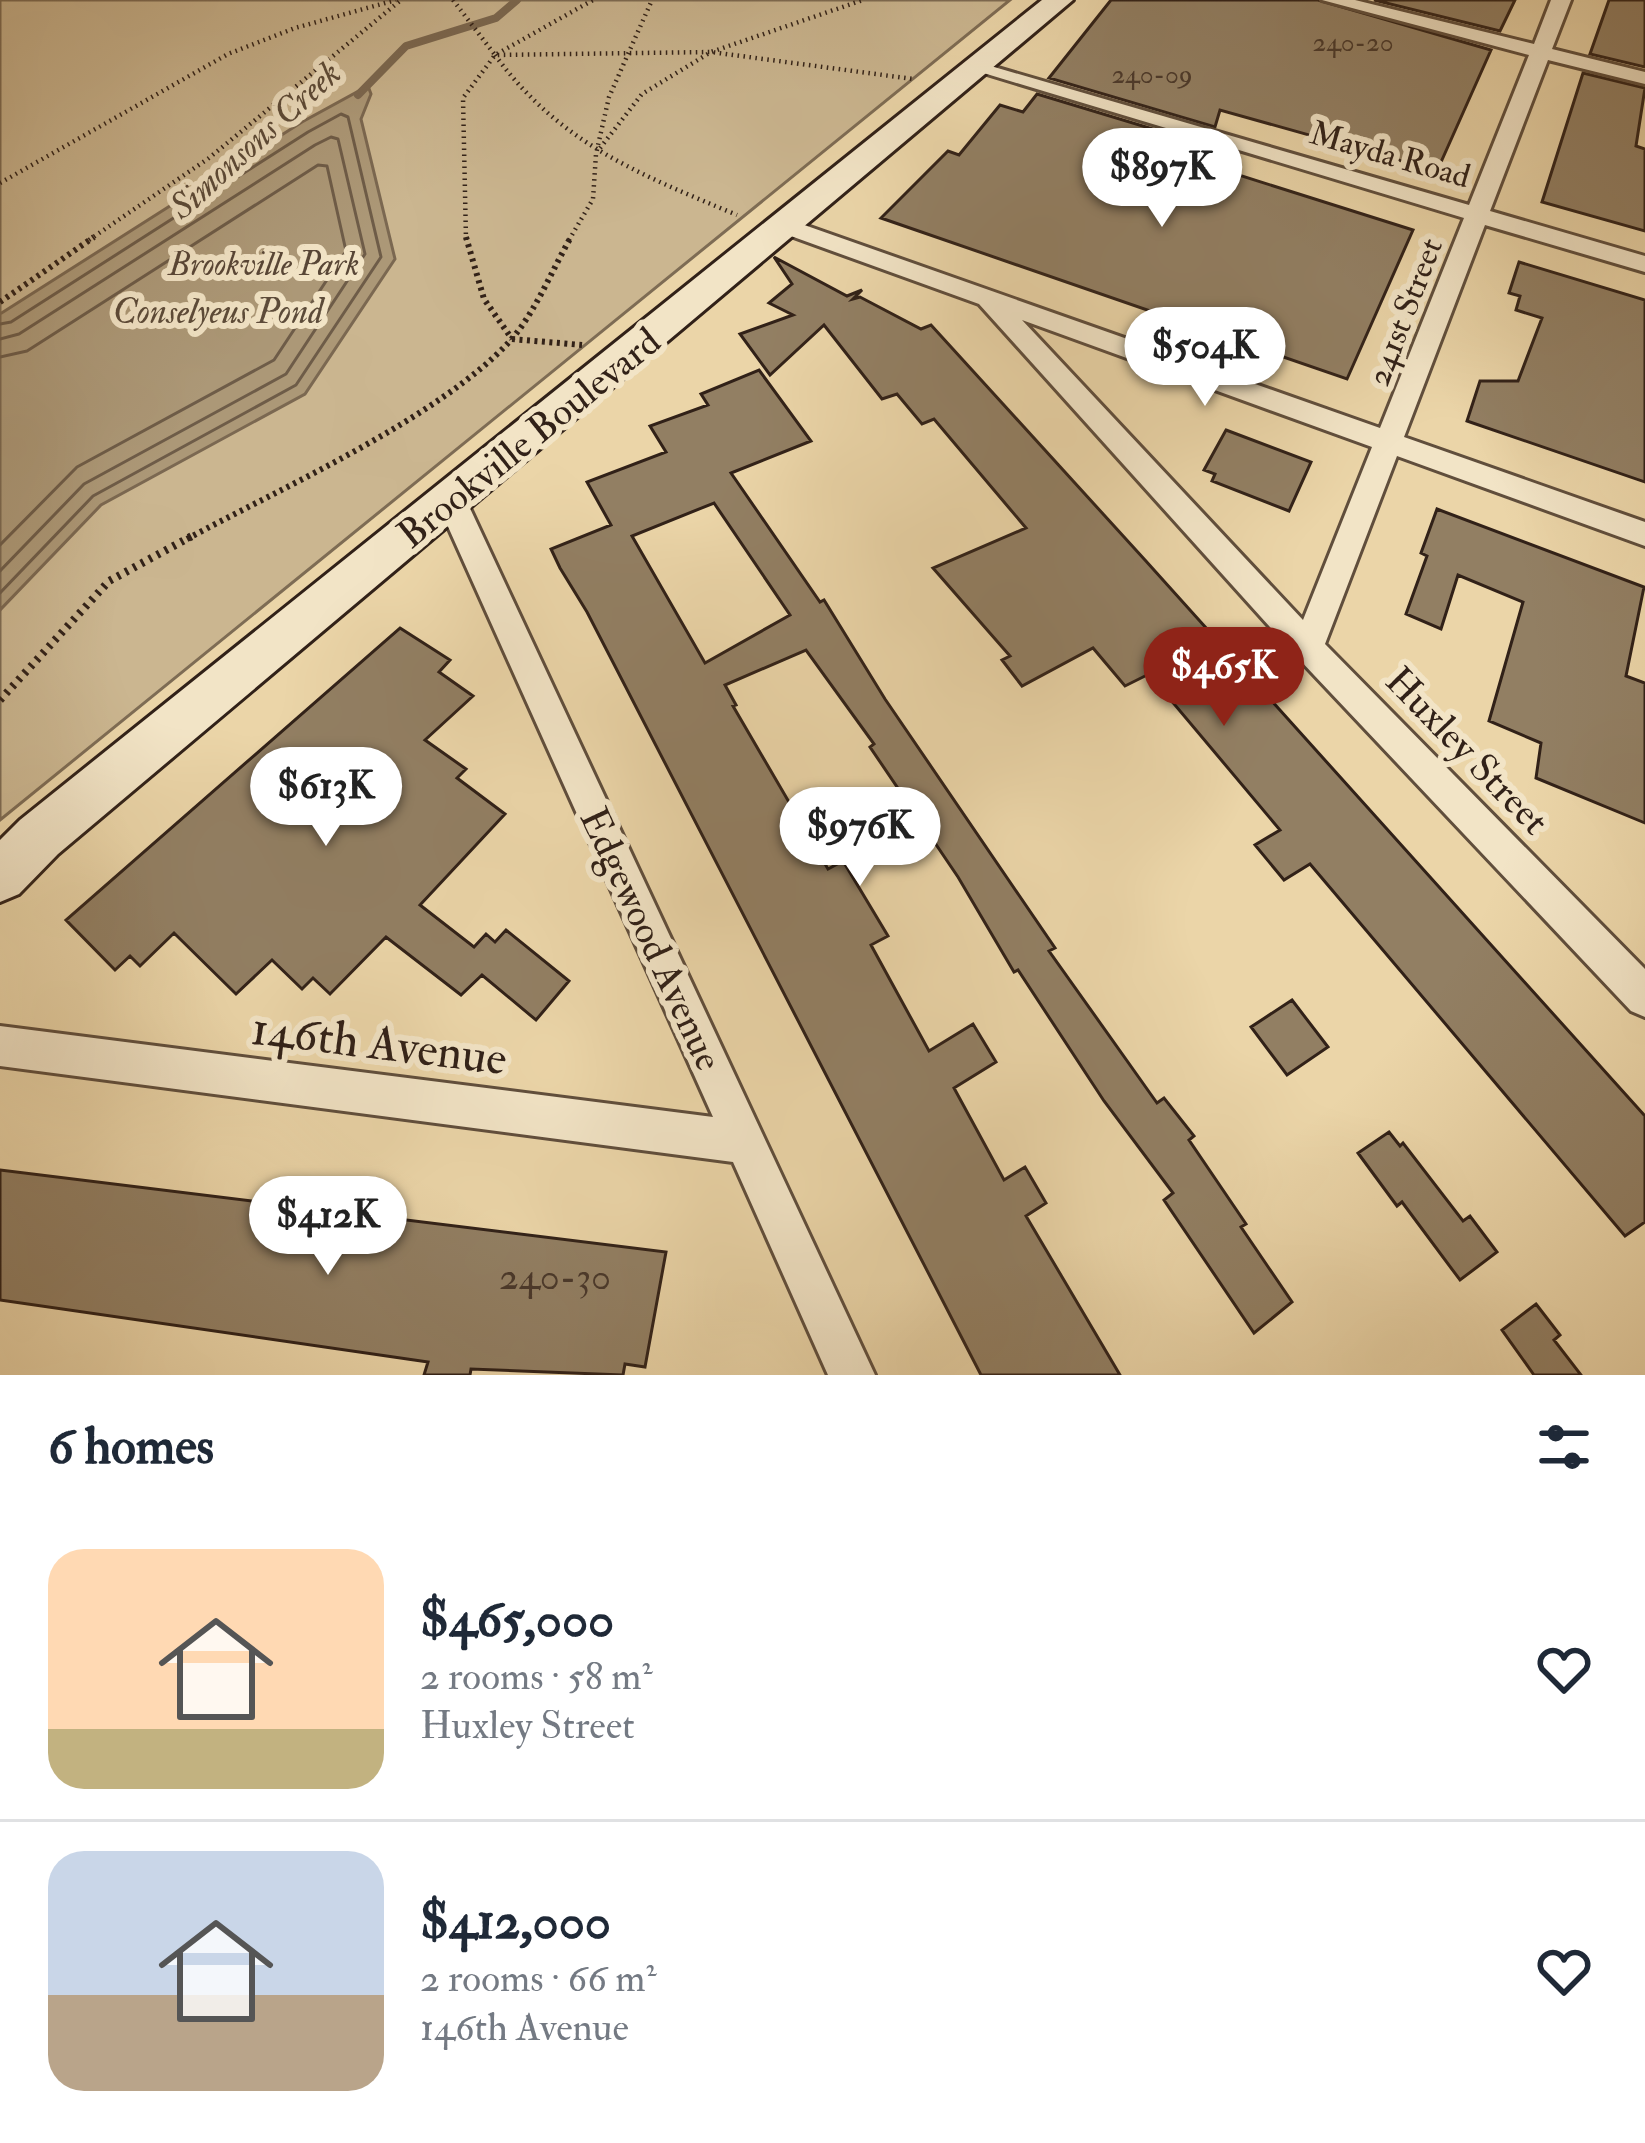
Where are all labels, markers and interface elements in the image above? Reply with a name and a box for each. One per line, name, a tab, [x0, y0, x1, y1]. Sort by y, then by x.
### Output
house number: 240-20	[1312, 26, 1394, 59]
water label: Simonsons Creek	[159, 51, 350, 230]
house number: 240-09	[1111, 58, 1193, 91]
street label: Mayda Road	[1305, 113, 1475, 197]
pin: $897K	[1078, 128, 1246, 230]
text: $897K	[1109, 142, 1215, 191]
street label: 241st Street	[1358, 232, 1452, 392]
park label: Brookville Park	[167, 244, 359, 285]
water label: Conselyeus Pond	[113, 289, 325, 334]
pin: $504K	[1121, 307, 1289, 409]
street label: Brookville Boulevard	[388, 317, 670, 559]
text: $504K	[1151, 321, 1259, 370]
pin: $465K	[1140, 627, 1308, 729]
text: $465K	[1170, 641, 1278, 690]
street label: Huxley Street	[1375, 657, 1559, 845]
pin: $613K	[242, 747, 410, 849]
text: $613K	[277, 761, 375, 810]
pin: $976K	[776, 787, 944, 889]
street label: Edgewood Avenue	[569, 800, 733, 1078]
text: $976K	[807, 801, 913, 850]
street label: 146th Avenue	[248, 999, 510, 1089]
pin: $412K	[244, 1176, 412, 1278]
text: $412K	[276, 1190, 380, 1239]
house number: 240-30	[499, 1252, 611, 1301]
icon: filters	[1531, 1414, 1597, 1480]
text: 6 homes	[48, 1415, 214, 1479]
text: $465,000	[420, 1588, 614, 1652]
icon: home	[144, 1597, 288, 1741]
icon: heart	[1531, 1636, 1597, 1702]
text: 2 rooms · 58 m²	[420, 1652, 653, 1701]
text: Huxley Street	[420, 1701, 635, 1750]
text: $412,000	[420, 1890, 611, 1954]
icon: home	[144, 1899, 288, 2043]
icon: heart	[1531, 1938, 1597, 2004]
text: 2 rooms · 66 m²	[420, 1954, 656, 2003]
text: 146th Avenue	[420, 2003, 629, 2052]

